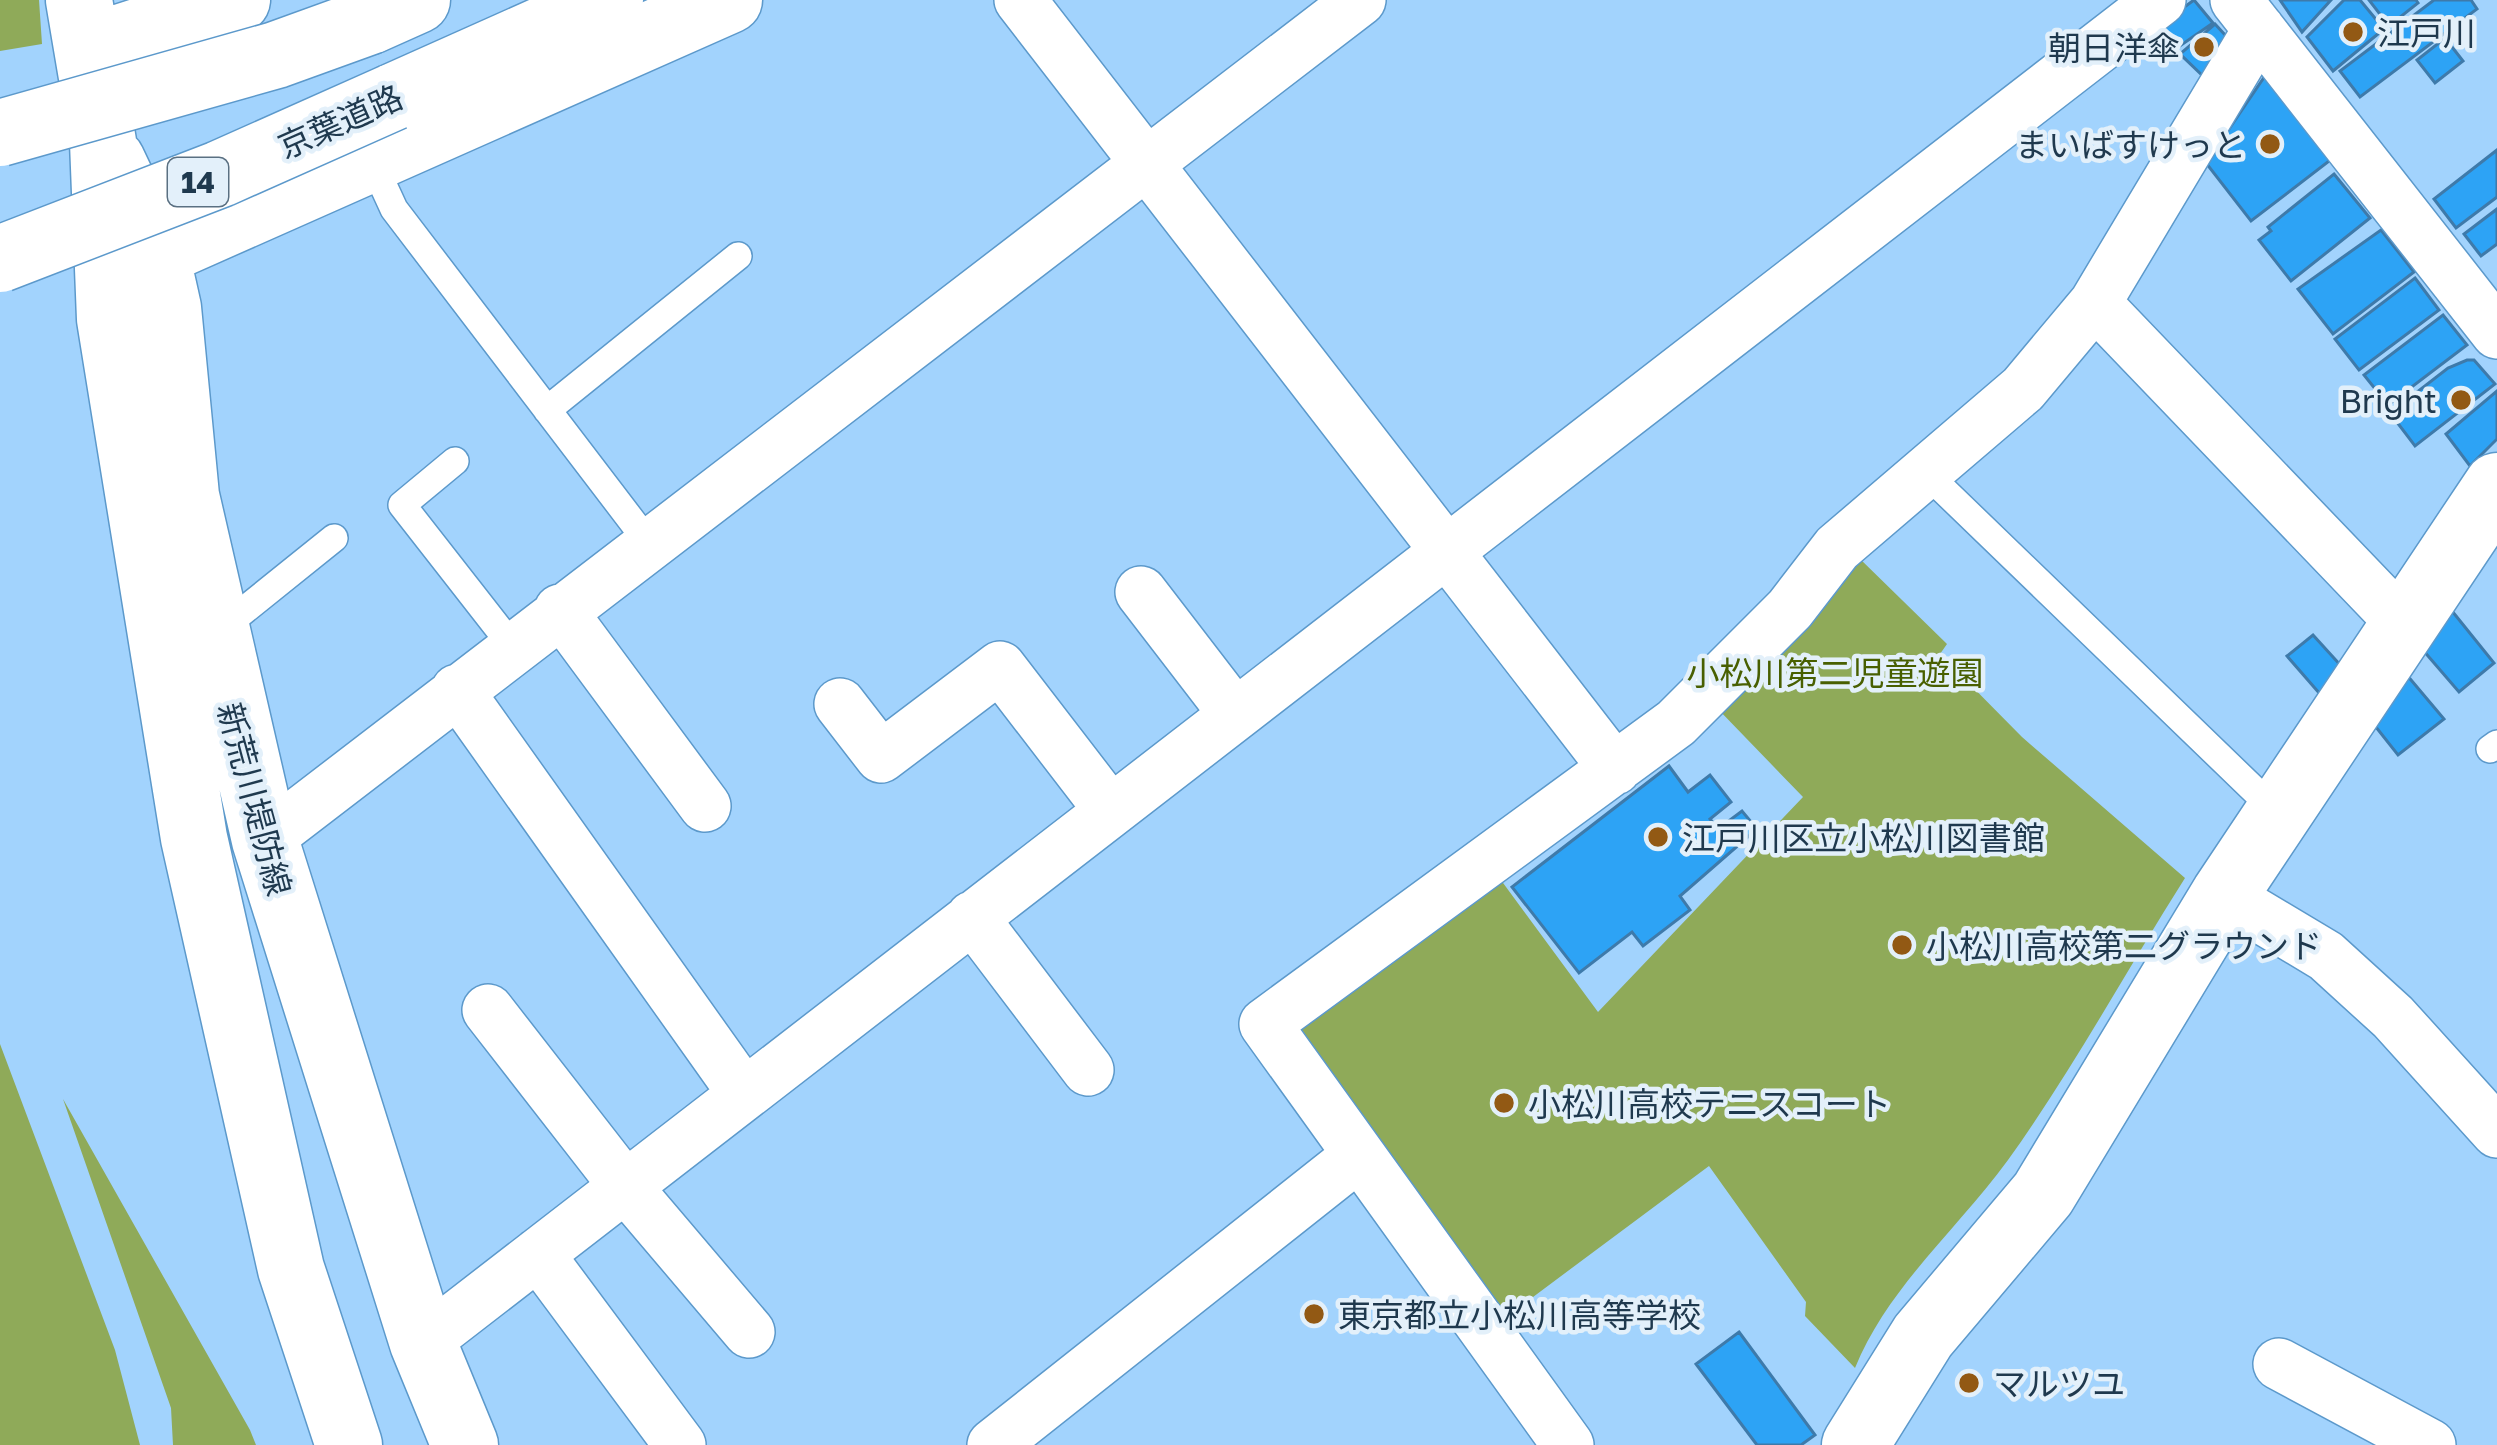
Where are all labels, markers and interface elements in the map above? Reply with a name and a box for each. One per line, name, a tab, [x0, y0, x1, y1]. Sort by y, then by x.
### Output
place label: 江戸川	[2377, 13, 2476, 52]
marker: 江戸川	[2340, 19, 2366, 45]
place label: 朝日洋傘	[2048, 28, 2180, 67]
marker: 朝日洋傘	[2191, 34, 2217, 60]
street label: 京葉道路	[272, 76, 408, 166]
place label: まいばすけっと	[2015, 125, 2246, 164]
marker: まいばすけっと	[2257, 131, 2283, 157]
road number: 14	[168, 158, 228, 206]
place label: Bright	[2340, 381, 2437, 420]
marker: Bright	[2448, 387, 2474, 413]
park label: 小松川第二児童遊園	[1687, 653, 1984, 692]
street label: 新荒川堤防線	[211, 698, 299, 900]
place label: 江戸川区立小松川図書館	[1682, 818, 2045, 857]
marker: 江戸川区立小松川図書館	[1645, 824, 1671, 850]
place label: 小松川高校第二グラウンド	[1926, 926, 2322, 965]
marker: 小松川高校第二グラウンド	[1889, 932, 1915, 958]
place label: 小松川高校テニスコート	[1528, 1084, 1891, 1123]
marker: 小松川高校テニスコート	[1491, 1090, 1517, 1116]
place label: 東京都立小松川高等学校	[1338, 1295, 1701, 1334]
marker: 東京都立小松川高等学校	[1301, 1301, 1327, 1327]
place label: マルツユ	[1993, 1364, 2125, 1403]
marker: マルツユ	[1956, 1370, 1982, 1396]

